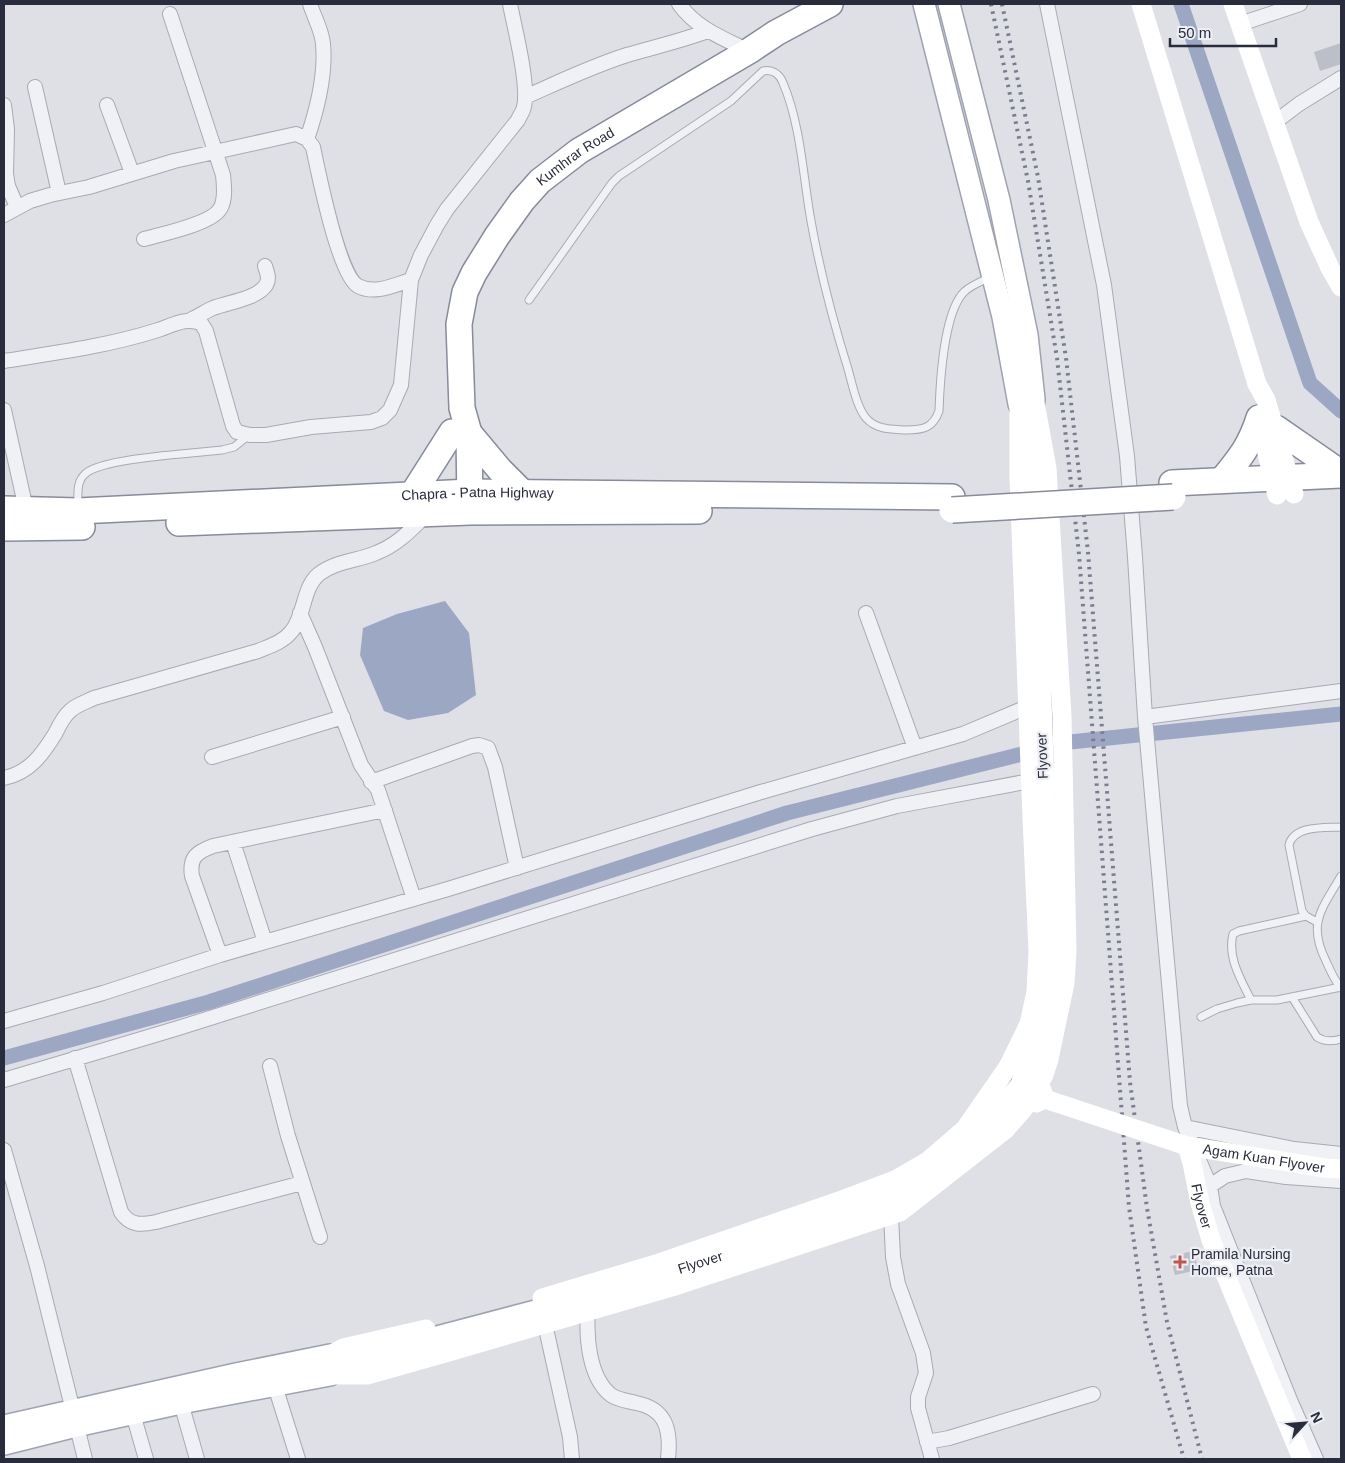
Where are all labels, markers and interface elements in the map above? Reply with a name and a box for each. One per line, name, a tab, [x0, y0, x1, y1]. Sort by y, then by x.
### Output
scale bar	[1170, 15, 1276, 47]
text: 50 m	[1178, 24, 1211, 41]
street label: Kumhrar Road	[533, 124, 617, 189]
street label: Chapra - Patna Highway	[401, 484, 554, 503]
street label: Flyover	[1033, 732, 1051, 779]
street label: Agam Kuan Flyover	[1202, 1141, 1326, 1176]
street label: Flyover	[1188, 1182, 1215, 1231]
place label: Pramila Nursing Home, Patna	[1191, 1246, 1291, 1278]
street label: Flyover	[676, 1247, 725, 1277]
marker: Pramila Nursing Home, Patna	[1173, 1255, 1187, 1269]
north arrow	[1280, 1398, 1330, 1448]
text: N	[1307, 1409, 1326, 1425]

